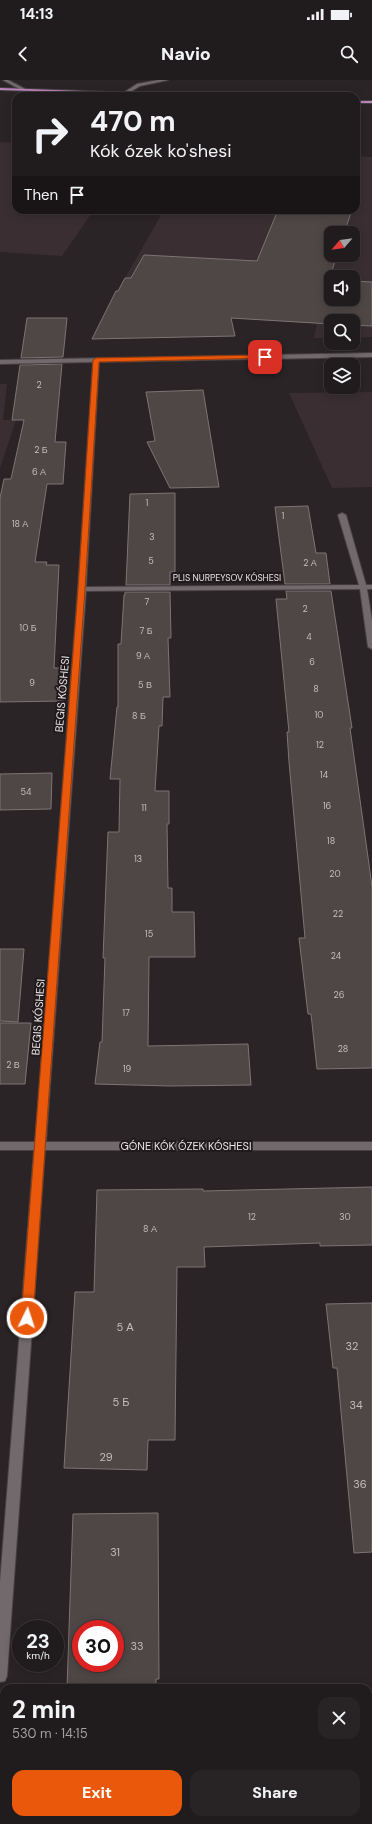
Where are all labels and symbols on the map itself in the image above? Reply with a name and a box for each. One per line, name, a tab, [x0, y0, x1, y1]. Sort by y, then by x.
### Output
north arrow	[324, 226, 360, 262]
pin	[248, 340, 282, 374]
house number: 2	[36, 379, 42, 391]
house number: 2 Б	[34, 444, 48, 456]
house number: 6 А	[32, 466, 46, 478]
house number: 1	[146, 497, 149, 509]
house number: 1	[282, 510, 285, 522]
house number: 18 А	[12, 518, 28, 530]
house number: 3	[149, 531, 155, 543]
house number: 5	[148, 555, 154, 567]
house number: 2 А	[303, 557, 317, 569]
street label: PLIS NURPEYSOV KÓSHESI	[173, 571, 281, 584]
house number: 7	[145, 596, 150, 608]
house number: 2	[302, 603, 308, 615]
house number: 10 Б	[19, 622, 37, 634]
house number: 7 Б	[139, 625, 153, 637]
house number: 4	[306, 631, 312, 643]
house number: 9 А	[136, 650, 150, 662]
street label: BEGIS KÓSHESI	[52, 655, 72, 733]
house number: 6	[309, 656, 315, 668]
house number: 9	[29, 677, 35, 689]
house number: 5 В	[138, 679, 152, 691]
house number: 8	[313, 683, 319, 695]
house number: 10	[315, 709, 323, 721]
house number: 8 Б	[132, 710, 146, 722]
house number: 12	[316, 739, 324, 751]
house number: 14	[320, 769, 329, 781]
house number: 54	[21, 786, 32, 798]
house number: 16	[323, 800, 332, 812]
house number: 11	[141, 802, 147, 814]
house number: 18	[327, 835, 335, 847]
house number: 13	[134, 853, 142, 865]
house number: 20	[329, 868, 341, 880]
house number: 22	[333, 908, 343, 920]
house number: 15	[145, 928, 153, 940]
house number: 24	[331, 950, 342, 962]
street label: BEGIS KÓSHESI	[28, 978, 48, 1056]
house number: 26	[334, 989, 345, 1001]
house number: 17	[122, 1007, 130, 1019]
house number: 28	[338, 1043, 348, 1055]
house number: 2 В	[6, 1059, 20, 1071]
house number: 19	[123, 1063, 132, 1075]
street label: GÓNE KÓK ÓZEK KÓSHESI	[121, 1139, 252, 1153]
house number: 12	[248, 1211, 256, 1223]
house number: 30	[339, 1211, 351, 1223]
house number: 8 А	[143, 1223, 157, 1235]
position arrow	[6, 1297, 48, 1339]
house number: 5 А	[117, 1320, 134, 1334]
house number: 32	[346, 1339, 358, 1353]
house number: 5 Б	[113, 1395, 129, 1409]
house number: 34	[349, 1398, 363, 1412]
house number: 29	[99, 1450, 113, 1464]
house number: 36	[353, 1477, 367, 1491]
house number: 31	[110, 1545, 120, 1559]
speed limit sign: 30	[72, 1620, 124, 1672]
house number: 33	[130, 1639, 144, 1653]

